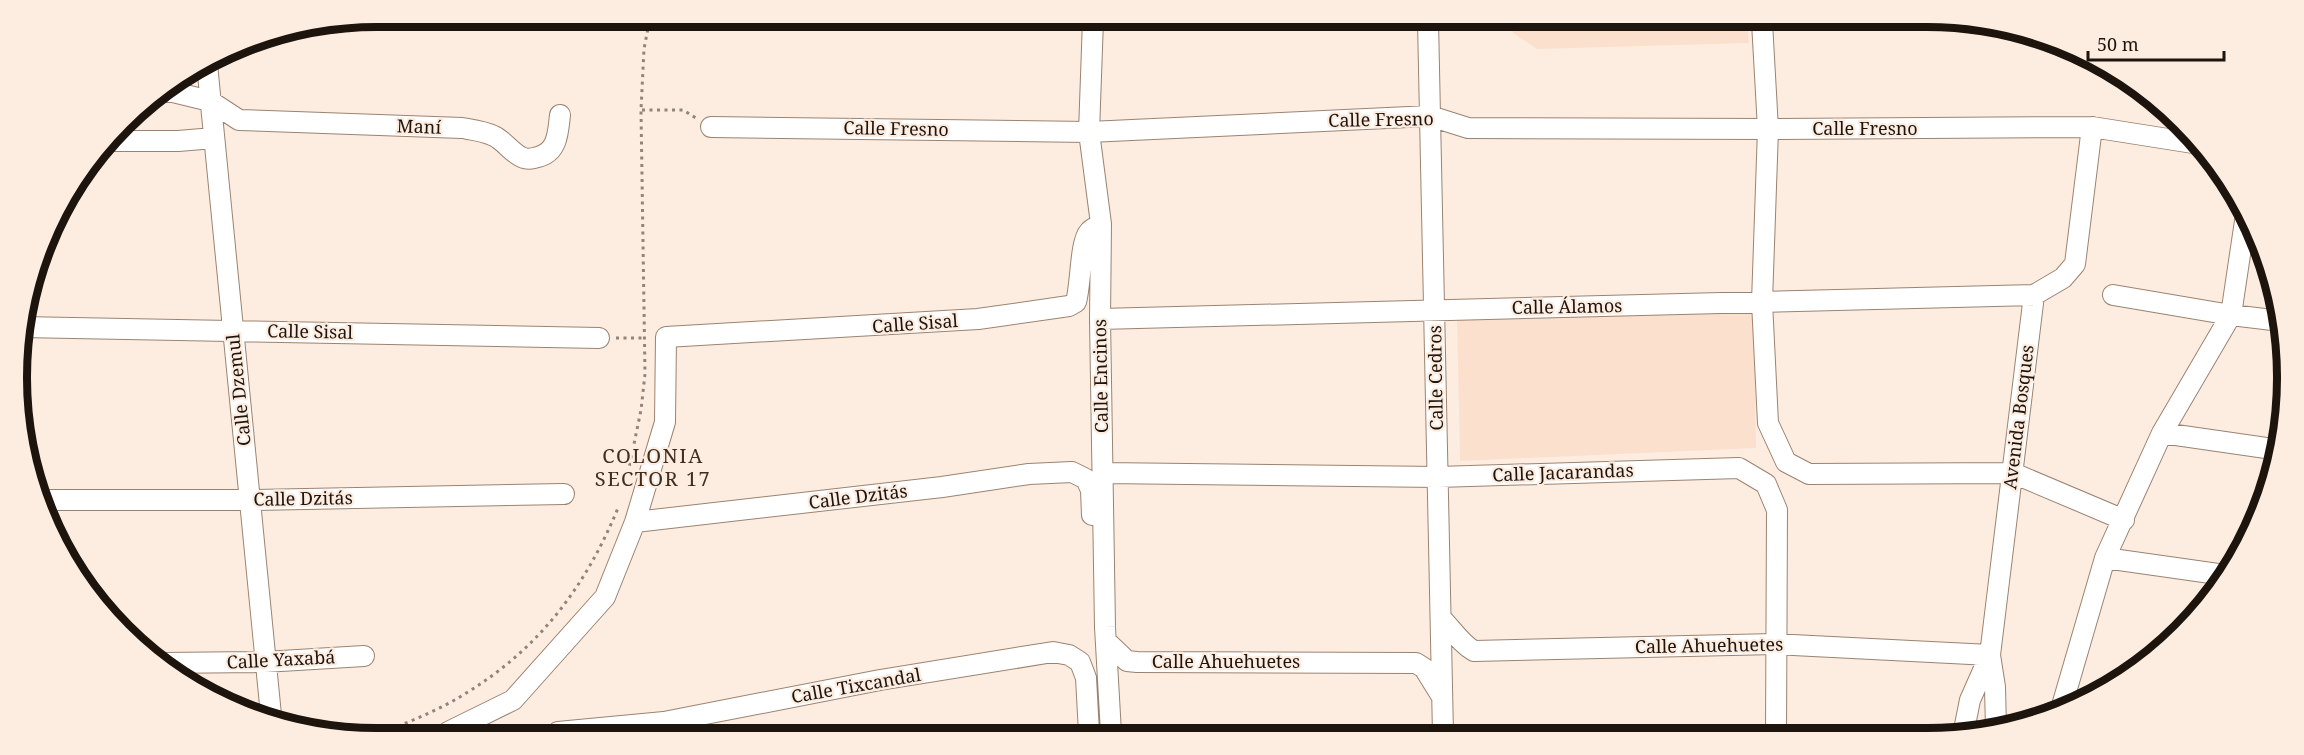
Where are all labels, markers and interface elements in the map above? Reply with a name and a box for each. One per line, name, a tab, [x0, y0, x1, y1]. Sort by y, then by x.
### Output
scale bar	[2088, 24, 2224, 62]
text: 50 m	[2097, 32, 2139, 56]
street label: Calle Fresno	[1328, 106, 1434, 132]
street label: Maní	[396, 113, 442, 139]
street label: Calle Fresno	[843, 115, 949, 141]
street label: Calle Fresno	[1812, 116, 1918, 140]
street label: Calle Álamos	[1511, 293, 1622, 319]
street label: Calle Sisal	[871, 308, 959, 338]
street label: Calle Sisal	[267, 318, 354, 344]
street label: Calle Encinos	[1087, 319, 1113, 433]
street label: Calle Cedros	[1422, 325, 1448, 431]
street label: Calle Dzemul	[220, 332, 256, 447]
street label: Avenida Bosques	[1997, 343, 2039, 491]
district label: COLONIA SECTOR 17	[595, 442, 711, 492]
street label: Calle Jacarandas	[1492, 458, 1634, 486]
street label: Calle Dzitás	[807, 478, 909, 514]
street label: Calle Dzitás	[253, 485, 353, 511]
street label: Calle Ahuehuetes	[1635, 632, 1783, 658]
street label: Calle Yaxabá	[226, 644, 336, 674]
street label: Calle Ahuehuetes	[1152, 649, 1300, 673]
street label: Calle Tixcandal	[789, 662, 923, 708]

